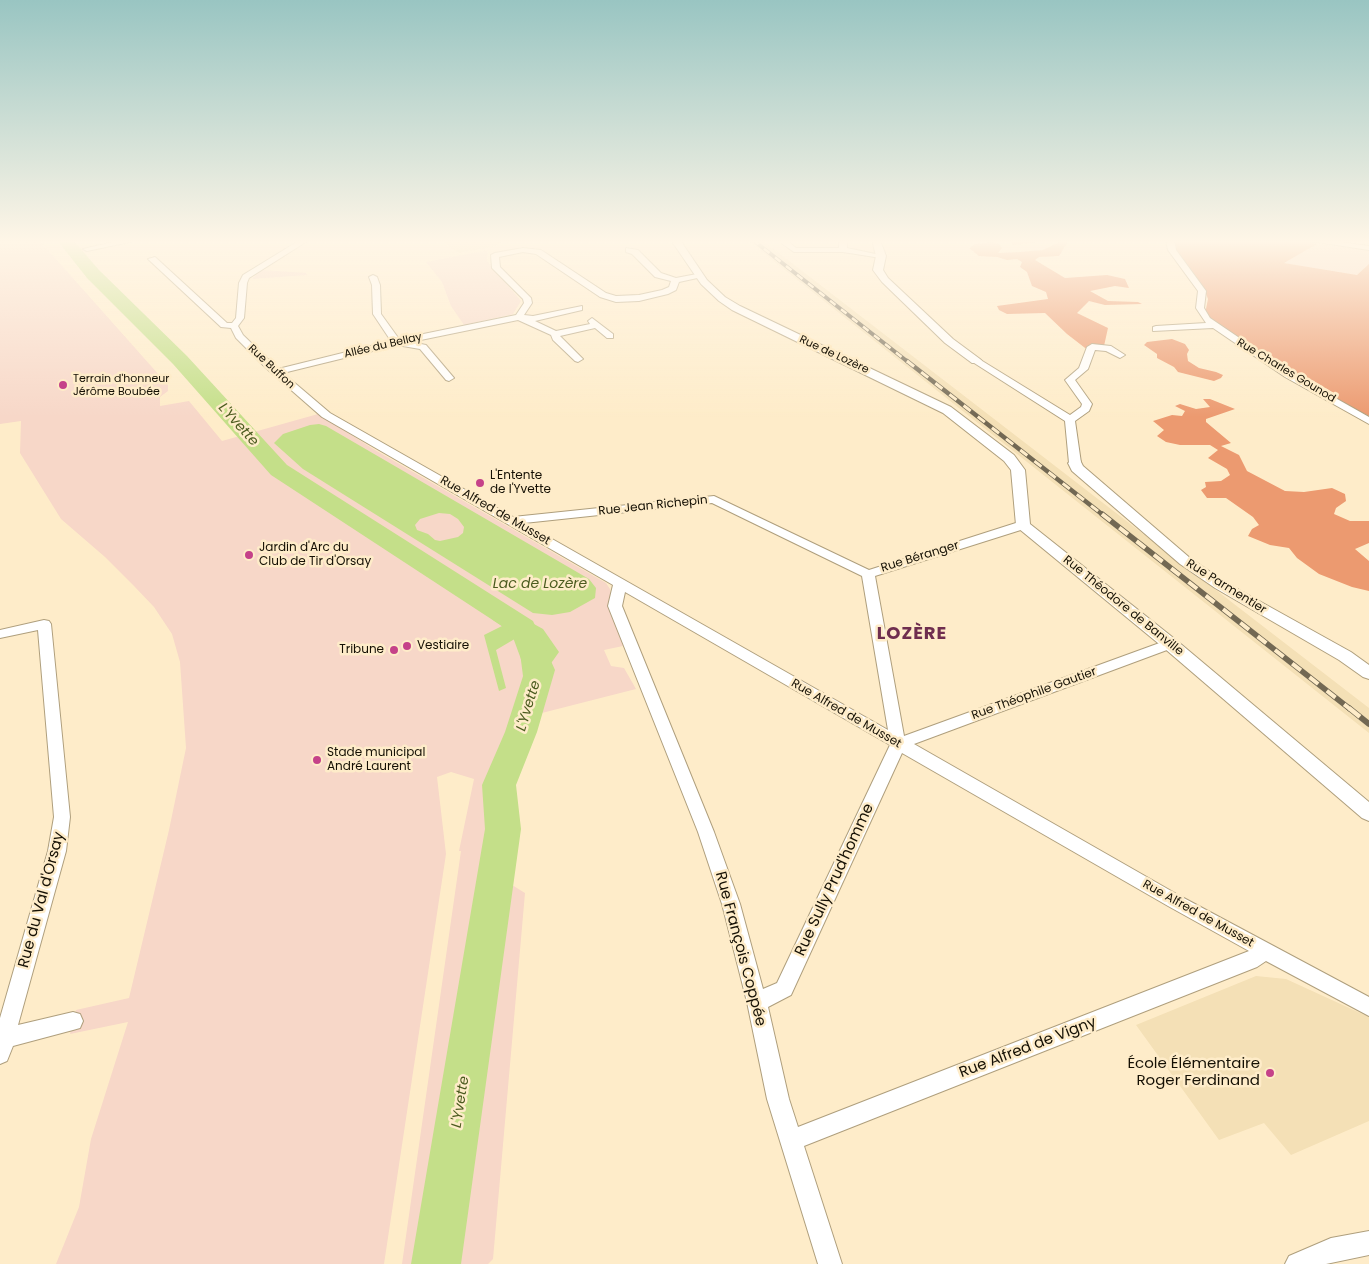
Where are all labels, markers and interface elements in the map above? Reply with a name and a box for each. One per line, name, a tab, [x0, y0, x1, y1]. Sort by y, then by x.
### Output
street label: Allée du Bellay	[343, 331, 423, 361]
street label: Rue de Lozère	[797, 333, 871, 377]
street label: Rue Charles Gounod	[1234, 336, 1338, 406]
street label: Rue Buffon	[245, 342, 297, 392]
place label: Terrain d'honneur Jérôme Boubée	[73, 372, 169, 398]
marker: Terrain d'honneur Jérôme Boubée	[57, 379, 69, 391]
water label: L'Yvette	[214, 400, 262, 450]
place label: L'Entente de l'Yvette	[490, 469, 551, 497]
street label: Rue Alfred de Musset	[437, 474, 553, 548]
marker: L'Entente de l'Yvette	[474, 477, 486, 489]
street label: Rue Jean Richepin	[598, 493, 708, 519]
street label: Rue Béranger	[879, 538, 961, 576]
place label: Jardin d'Arc du Club de Tir d'Orsay	[259, 541, 371, 569]
marker: Jardin d'Arc du Club de Tir d'Orsay	[243, 549, 255, 561]
street label: Rue Théodore de Banville	[1060, 553, 1186, 659]
street label: Rue Parmentier	[1183, 557, 1269, 617]
water label: Lac de Lozère	[493, 576, 587, 592]
district label: LOZÈRE	[876, 623, 948, 645]
place label: Vestiaire	[417, 639, 469, 653]
marker: Vestiaire	[401, 640, 413, 652]
place label: Tribune	[339, 643, 384, 657]
marker: Tribune	[388, 644, 400, 656]
street label: Rue Théophile Gautier	[970, 665, 1098, 723]
street label: Rue Alfred de Musset	[788, 677, 904, 751]
water label: L'Yvette	[513, 679, 545, 733]
place label: Stade municipal André Laurent	[327, 746, 425, 774]
marker: Stade municipal André Laurent	[311, 754, 323, 766]
street label: Rue Sully Prud'homme	[792, 801, 878, 959]
street label: Rue du Val d'Orsay	[15, 830, 69, 970]
street label: Rue François Coppée	[711, 870, 769, 1028]
street label: Rue Alfred de Musset	[1140, 877, 1256, 951]
street label: Rue Alfred de Vigny	[957, 1014, 1099, 1082]
place label: École Élémentaire Roger Ferdinand	[1127, 1055, 1260, 1090]
marker: École Élémentaire Roger Ferdinand	[1264, 1067, 1276, 1079]
water label: L'Yvette	[449, 1075, 473, 1129]

